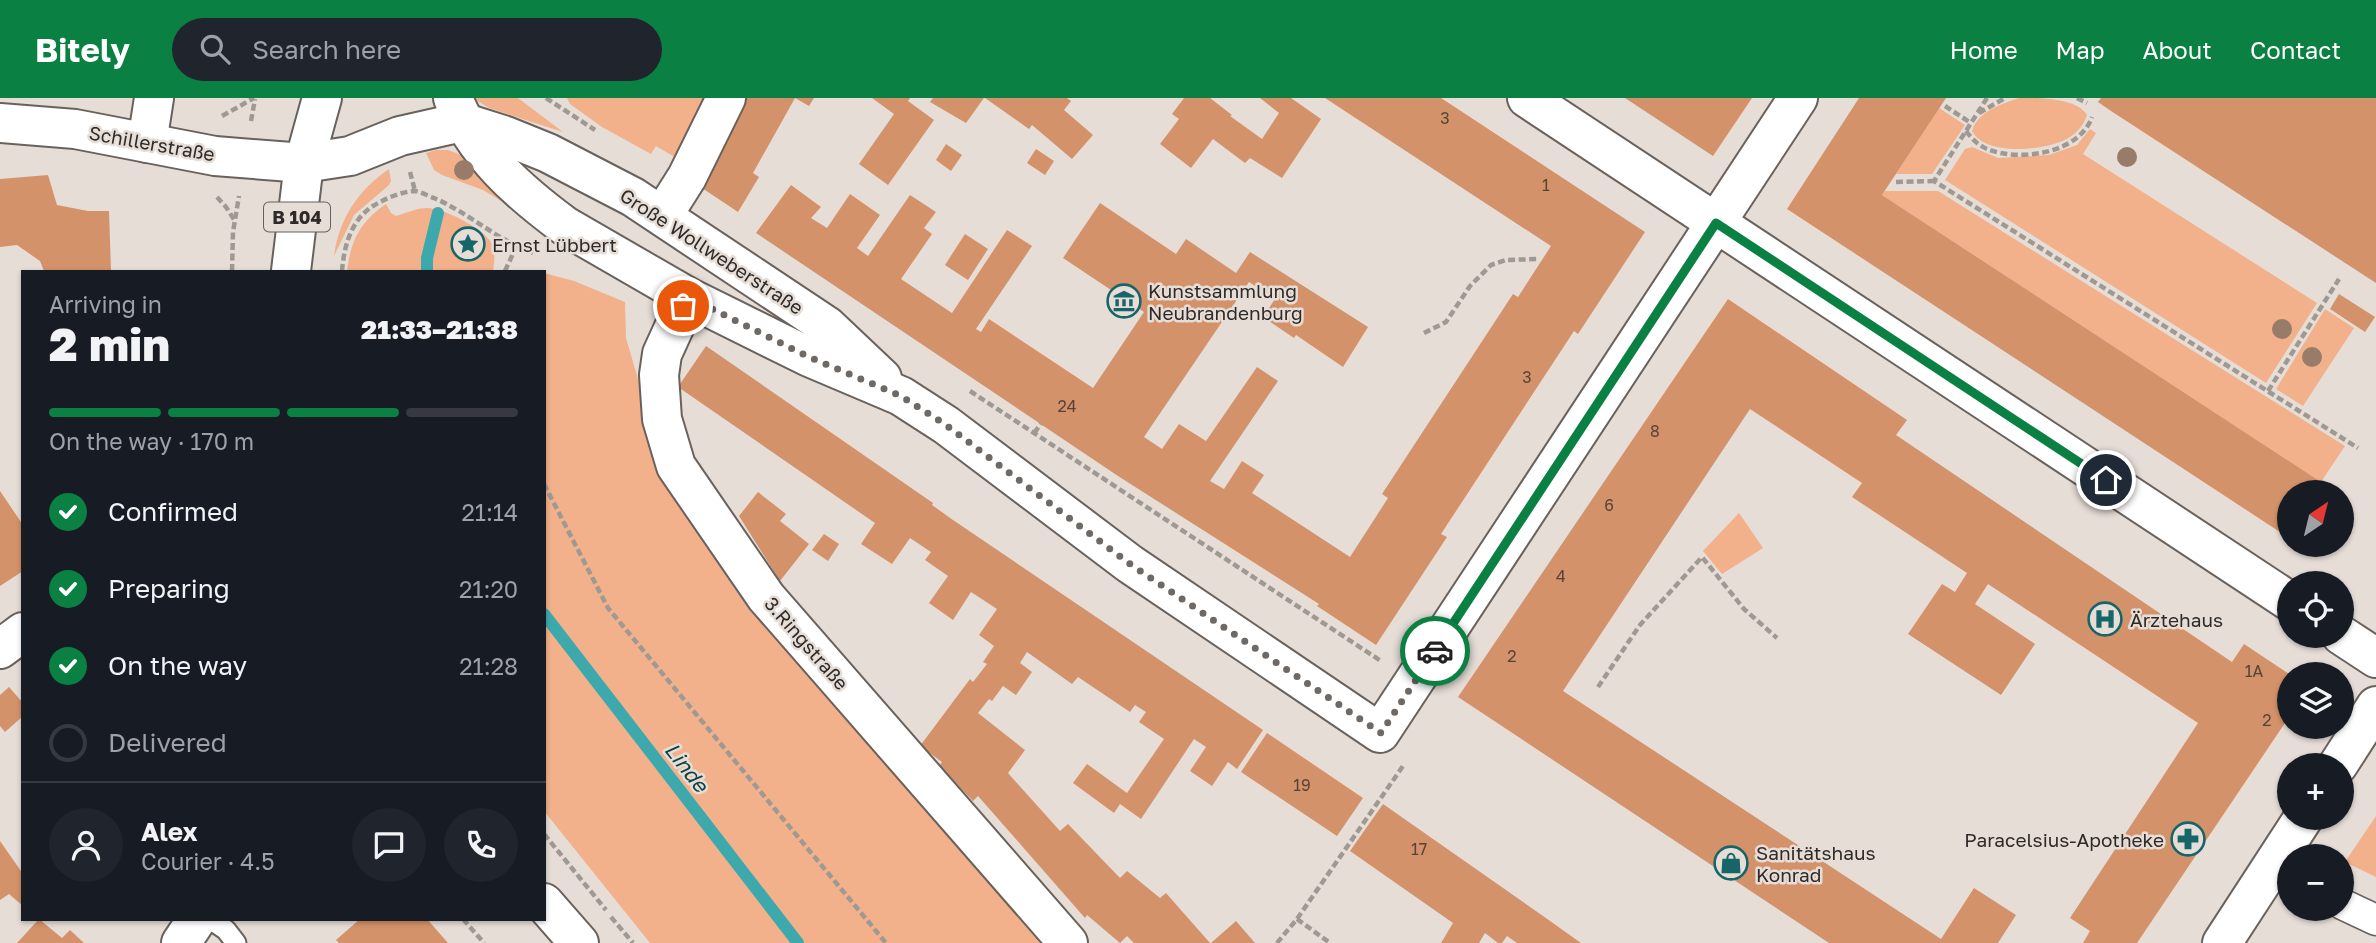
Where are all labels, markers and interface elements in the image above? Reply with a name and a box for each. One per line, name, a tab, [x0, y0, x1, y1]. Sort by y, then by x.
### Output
search box	[172, 18, 662, 81]
text: Bitely	[35, 30, 130, 69]
icon: search	[196, 30, 234, 68]
text: Search here	[252, 34, 401, 65]
text: Home	[1950, 35, 2018, 64]
text: Map	[2056, 35, 2105, 64]
text: About	[2143, 35, 2212, 64]
text: Contact	[2250, 35, 2341, 64]
house number: 3	[1440, 108, 1450, 128]
street label: Schillerstraße	[87, 121, 217, 165]
house number: 1	[1542, 175, 1550, 195]
street label: Große Wollweberstraße	[616, 183, 808, 319]
road number: B 104	[264, 202, 330, 232]
place icon: Ernst Lübbert	[449, 225, 487, 263]
place label: Ernst Lübbert	[492, 233, 617, 256]
pin	[653, 276, 713, 336]
place label: Kunstsammlung Neubrandenburg	[1148, 279, 1303, 324]
museum icon: Kunstsammlung Neubrandenburg	[1105, 282, 1143, 320]
icon: bag	[664, 287, 702, 325]
text: Arriving in	[49, 290, 162, 318]
text: 21:33–21:38	[361, 314, 518, 345]
text: 2 min	[49, 316, 170, 371]
house number: 3	[1522, 367, 1532, 387]
house number: 24	[1057, 396, 1077, 416]
house number: 8	[1650, 421, 1660, 441]
text: On the way · 170 m	[49, 427, 254, 455]
pin	[2076, 450, 2136, 510]
icon: home	[2087, 461, 2125, 499]
north arrow	[2277, 480, 2354, 556]
map controls	[2277, 480, 2354, 921]
icon: check	[49, 493, 87, 531]
house number: 6	[1604, 495, 1614, 515]
text: Confirmed	[108, 496, 238, 527]
text: 21:14	[461, 498, 518, 526]
house number: 4	[1556, 566, 1566, 586]
icon: check	[49, 570, 87, 608]
button: locate	[2277, 571, 2354, 648]
text: Preparing	[108, 573, 230, 604]
text: 21:20	[459, 575, 518, 603]
street label: 3.Ringstraße	[760, 592, 854, 694]
hospital icon: Ärztehaus	[2086, 600, 2124, 638]
place label: Ärztehaus	[2130, 608, 2223, 631]
courier	[1400, 616, 1470, 686]
icon: car	[1416, 632, 1454, 670]
house number: 2	[1507, 646, 1517, 666]
icon: check	[49, 647, 87, 685]
text: On the way	[108, 650, 247, 681]
text: 21:28	[459, 652, 518, 680]
house number: 1A	[2245, 661, 2264, 681]
button: layers	[2277, 662, 2354, 739]
house number: 2	[2262, 710, 2272, 730]
text: Delivered	[108, 727, 227, 758]
water label: Linde	[660, 737, 715, 798]
button: +	[2277, 753, 2354, 830]
house number: 19	[1293, 775, 1311, 795]
button: person	[49, 808, 123, 882]
button: chat	[352, 808, 426, 882]
button: phone	[444, 808, 518, 882]
text: Alex	[141, 816, 198, 847]
pharmacy icon: Paracelsius-Apotheke	[2169, 820, 2207, 858]
place label: Paracelsius-Apotheke	[1964, 828, 2164, 851]
house number: 17	[1411, 839, 1427, 859]
place label: Sanitätshaus Konrad	[1756, 841, 1875, 886]
shop icon: Sanitätshaus Konrad	[1712, 844, 1750, 882]
button: −	[2277, 844, 2354, 921]
text: Courier · 4.5	[141, 847, 274, 875]

